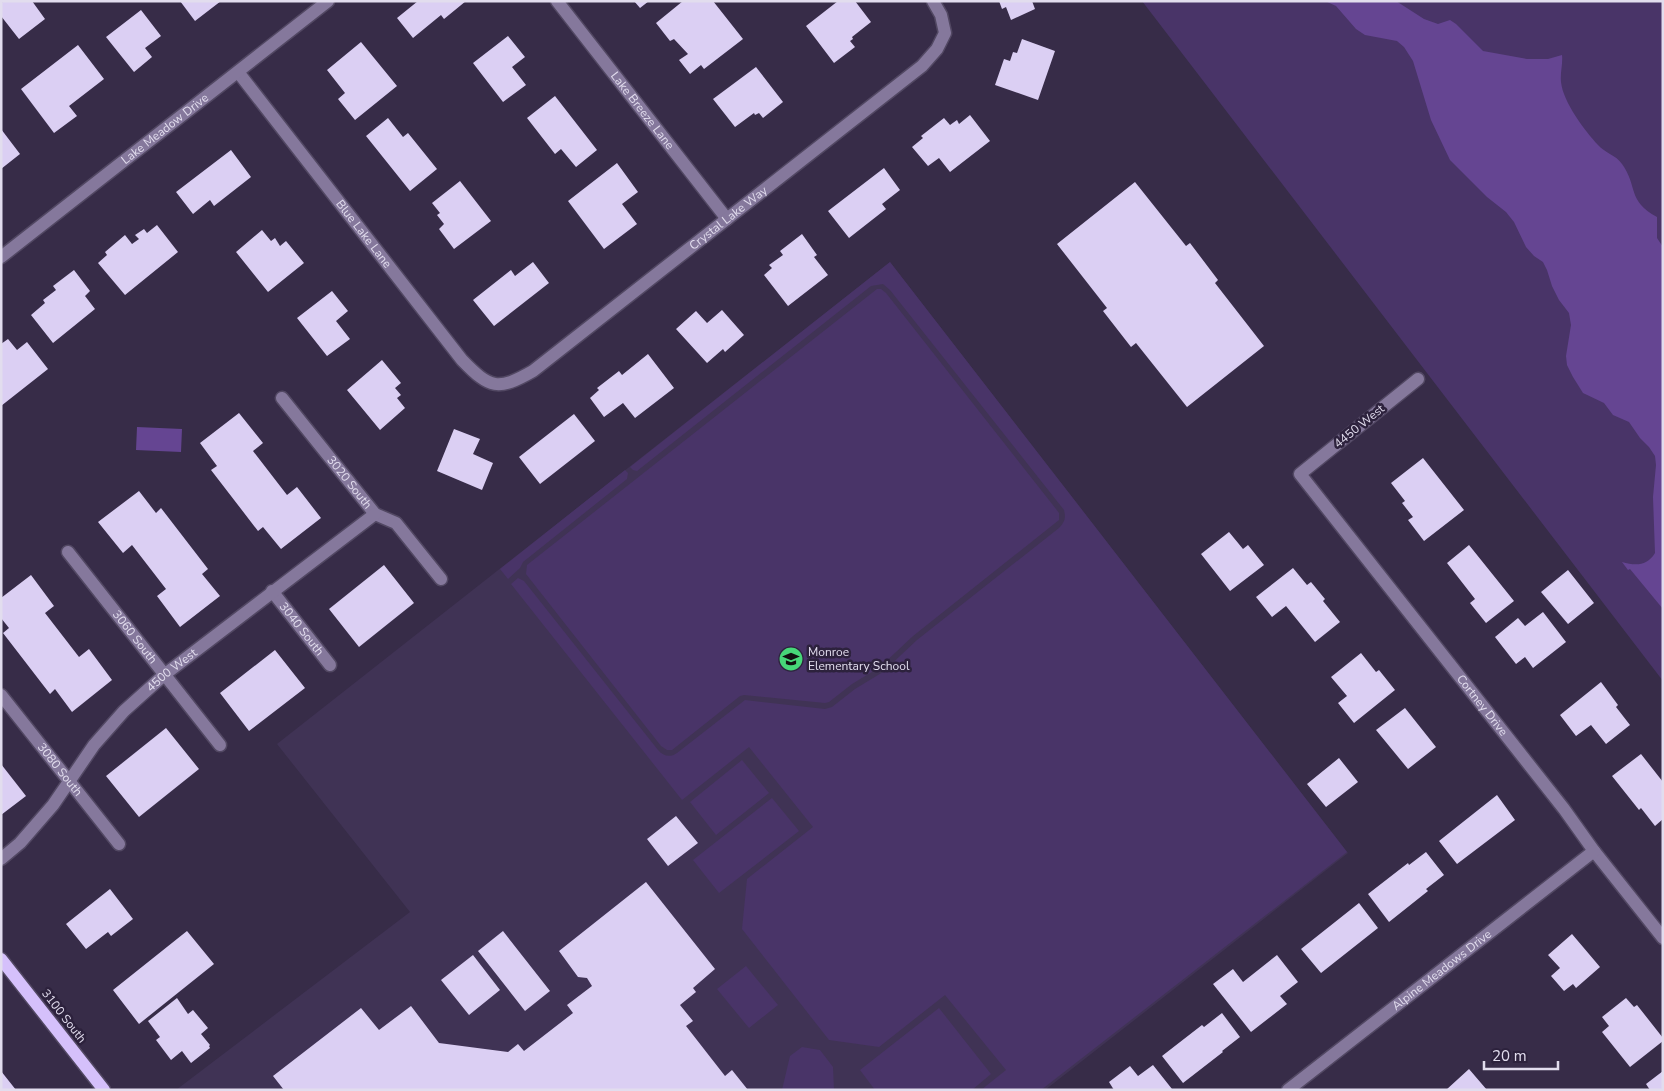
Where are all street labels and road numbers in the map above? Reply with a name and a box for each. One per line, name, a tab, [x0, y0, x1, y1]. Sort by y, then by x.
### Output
street label: Lake Breeze Lane	[607, 68, 678, 153]
street label: Lake Meadow Drive	[118, 90, 212, 168]
street label: Crystal Lake Way	[686, 182, 771, 254]
street label: Blue Lake Lane	[332, 196, 395, 271]
street label: 4450 West	[1330, 400, 1388, 451]
street label: 3020 South	[323, 452, 376, 512]
street label: 3040 South	[276, 599, 328, 659]
street label: 3060 South	[109, 607, 161, 667]
street label: 4500 West	[143, 644, 201, 695]
street label: Cortney Drive	[1453, 671, 1511, 739]
street label: 3080 South	[34, 740, 86, 799]
street label: Alpine Meadows Drive	[1389, 926, 1495, 1014]
street label: 3100 South	[38, 986, 90, 1046]

